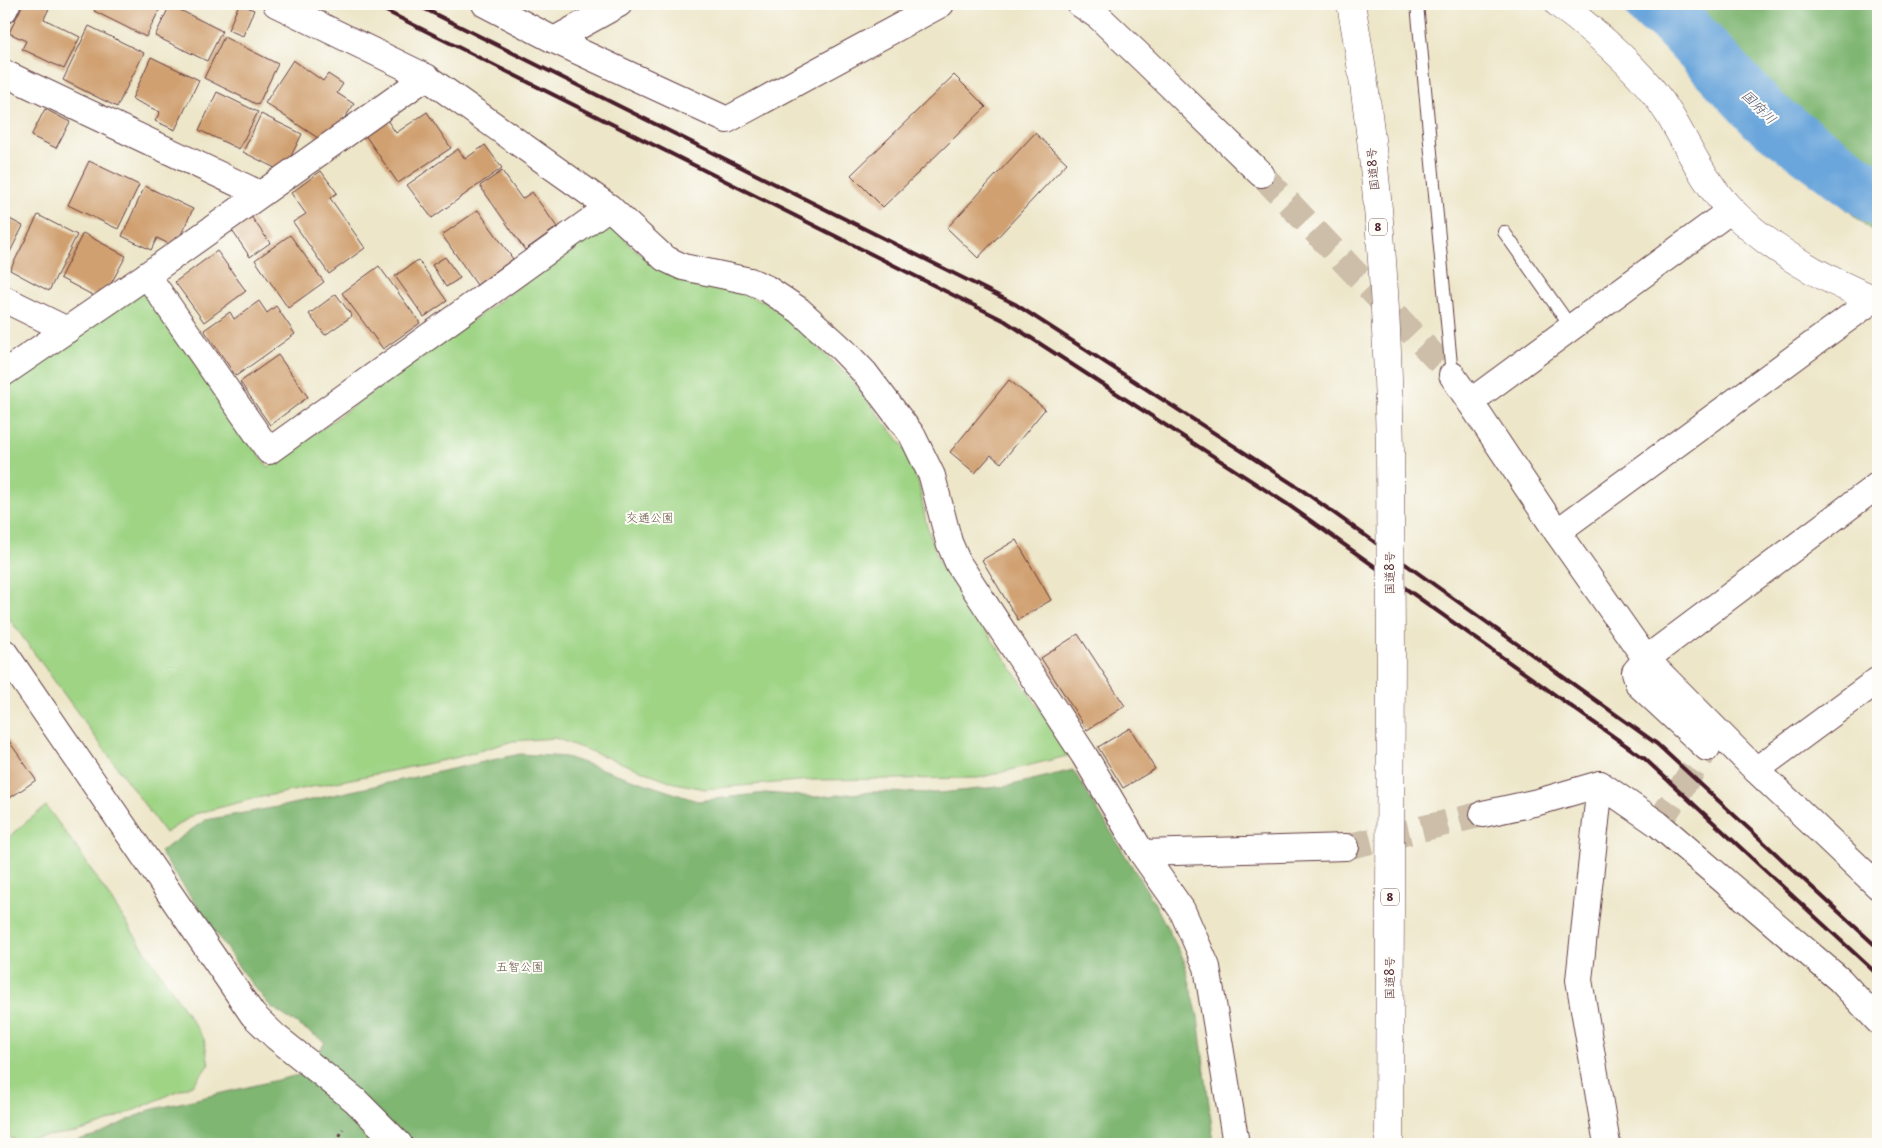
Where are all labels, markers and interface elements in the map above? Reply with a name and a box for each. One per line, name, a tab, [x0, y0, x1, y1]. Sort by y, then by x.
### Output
water label: 国府川	[1737, 84, 1782, 129]
street label: 国道8号	[1361, 147, 1383, 192]
road number: 8	[1369, 218, 1387, 236]
park label: 交通公園	[626, 508, 674, 526]
street label: 国道8号	[1380, 551, 1398, 595]
road number: 8	[1381, 889, 1399, 906]
street label: 国道8号	[1380, 956, 1398, 1000]
park label: 五智公園	[496, 957, 544, 975]

